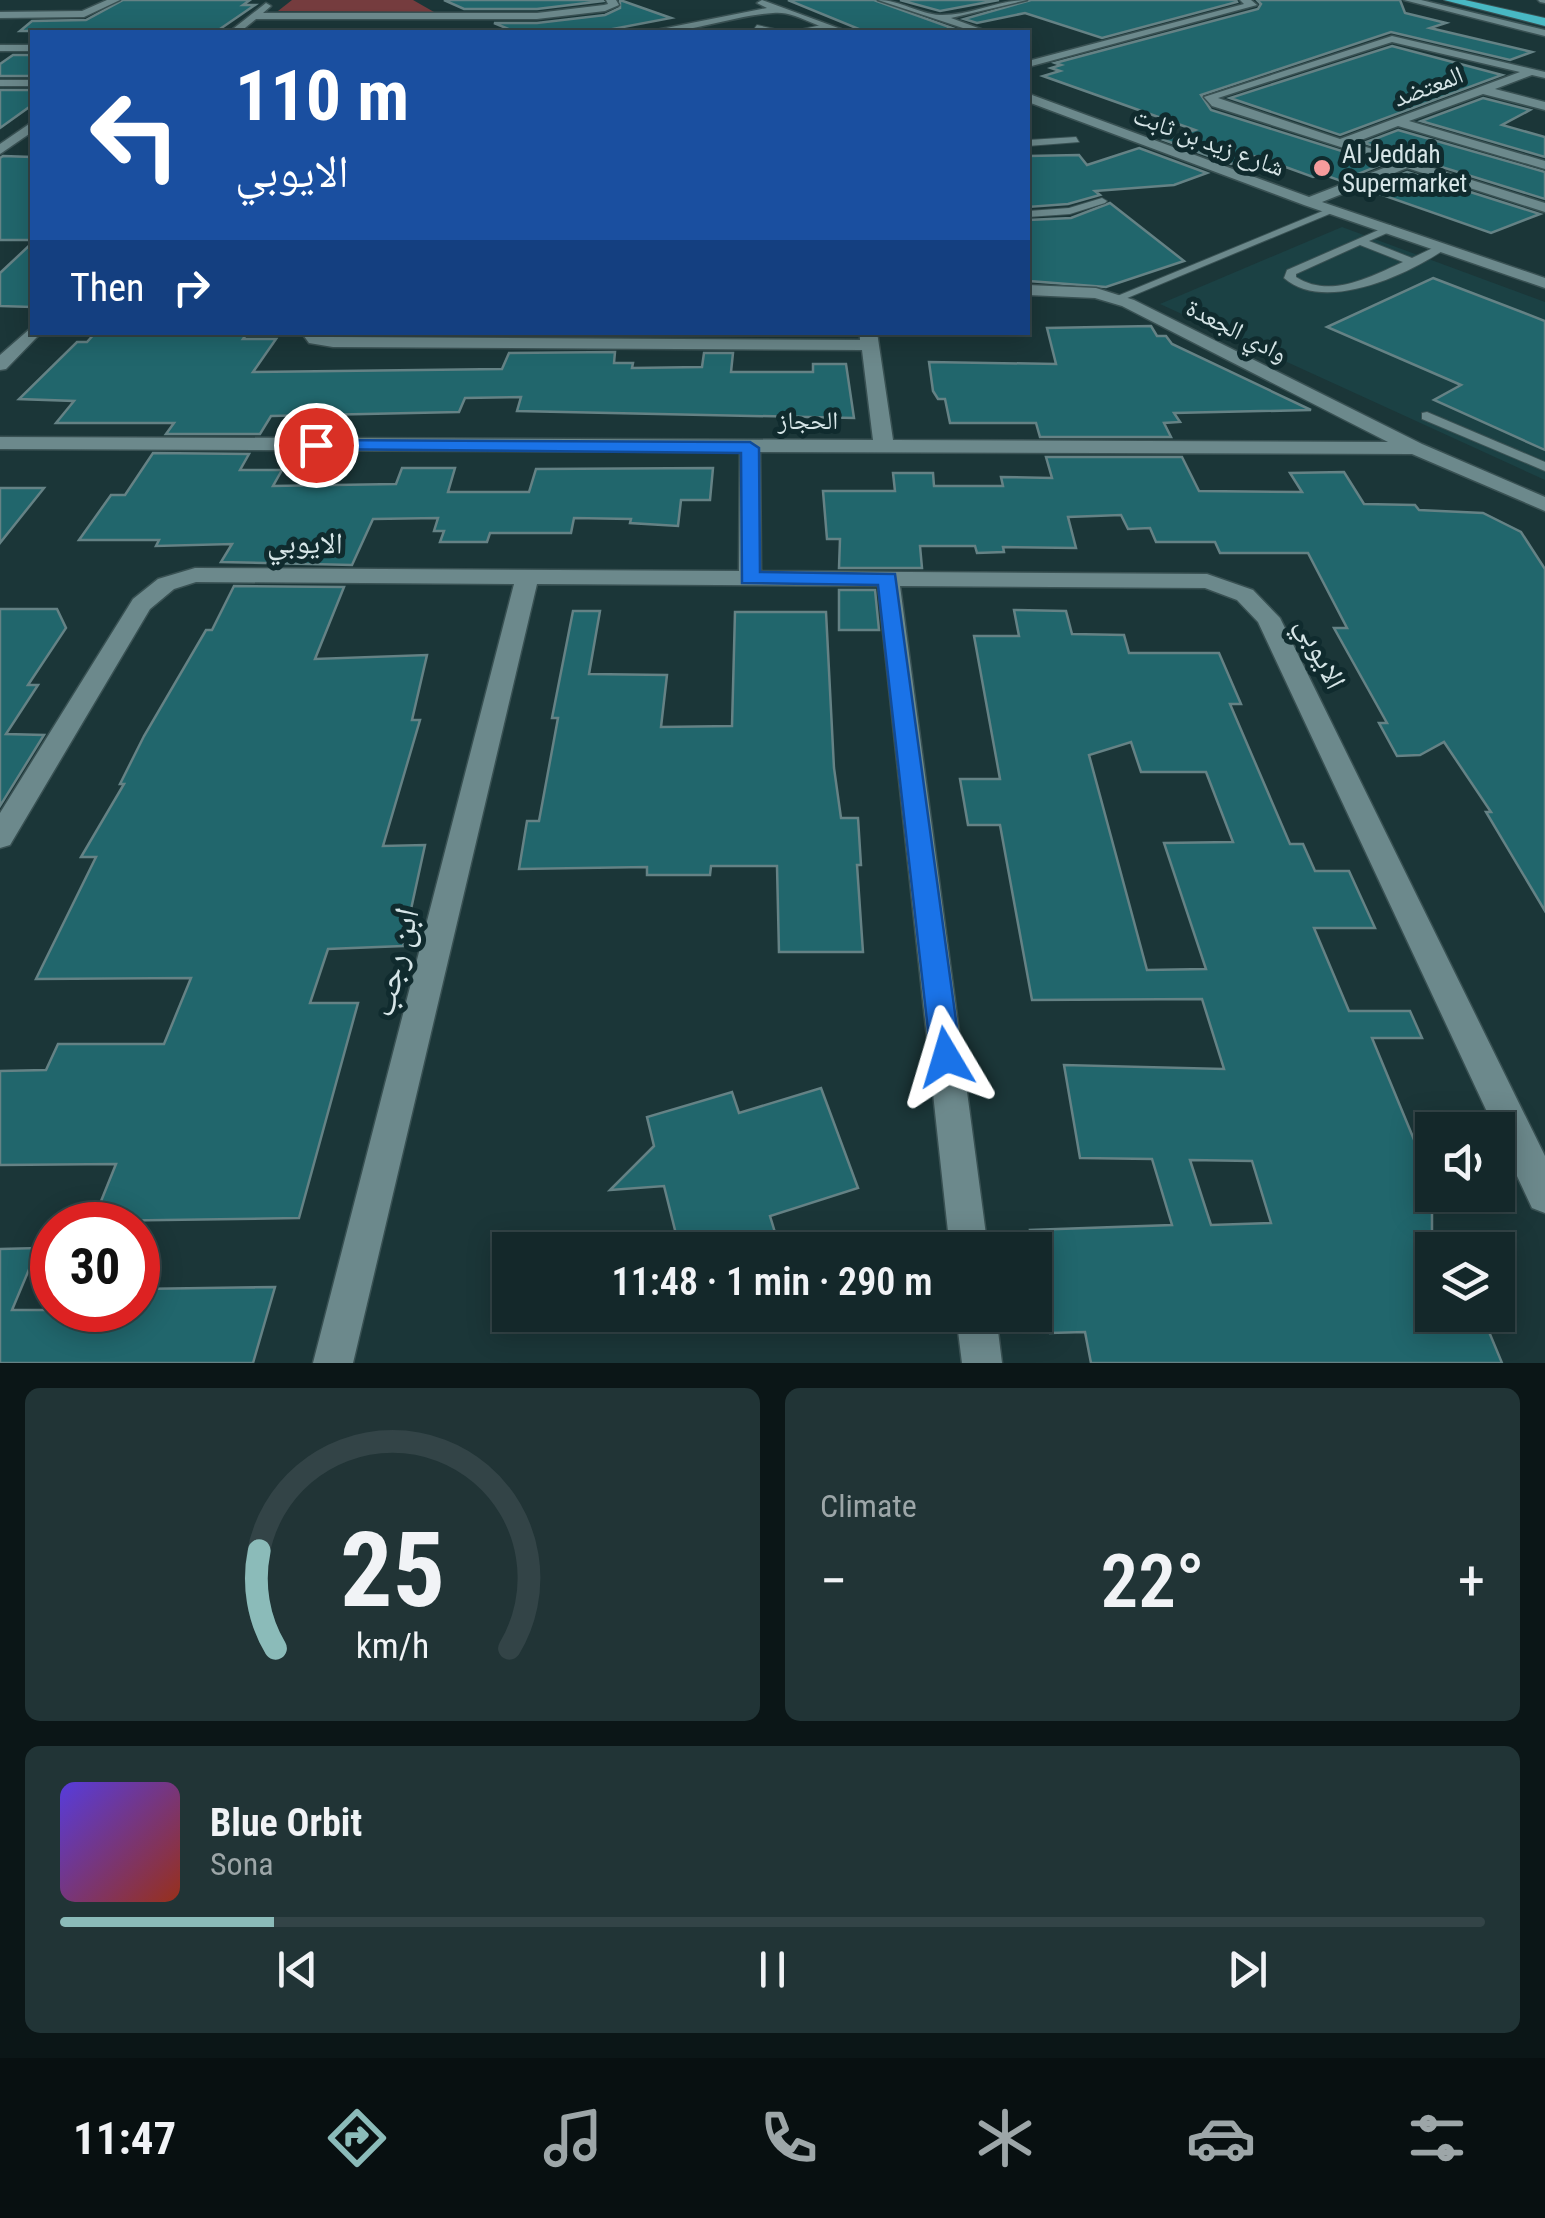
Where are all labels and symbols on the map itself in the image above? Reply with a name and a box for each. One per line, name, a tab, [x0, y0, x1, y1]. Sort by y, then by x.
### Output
street label: المعتضد	[1389, 60, 1467, 113]
street label: شارع زيد بن ثابت	[1129, 101, 1288, 183]
place label: Al Jeddah Supermarket	[1342, 140, 1467, 198]
marker: Al Jeddah Supermarket	[1311, 157, 1333, 179]
street label: وادي الجعدة	[1179, 293, 1292, 373]
pin	[274, 403, 359, 488]
street label: الحجاز	[777, 406, 838, 435]
street label: الايوبي	[267, 524, 343, 567]
street label: الايوبي	[1283, 611, 1354, 697]
street label: ابن رجب	[361, 903, 428, 1021]
position arrow	[894, 1005, 998, 1109]
speed limit sign: 30	[30, 1202, 160, 1332]

